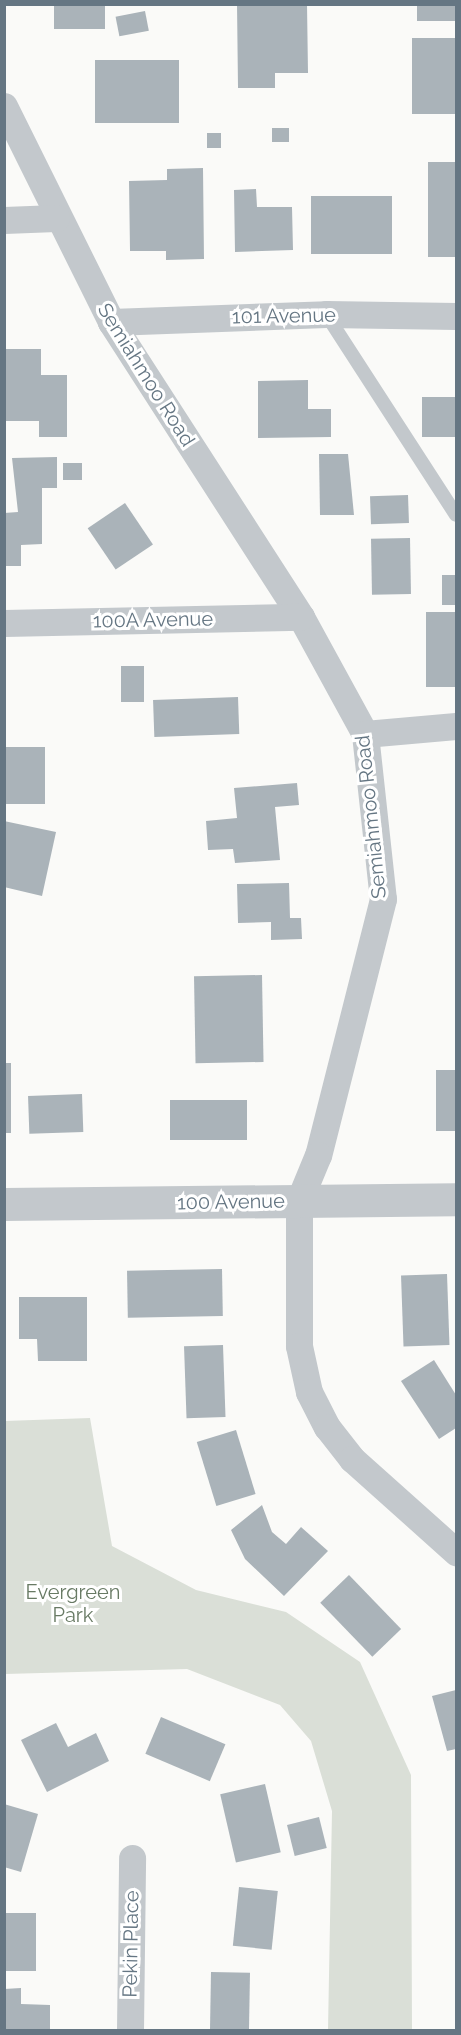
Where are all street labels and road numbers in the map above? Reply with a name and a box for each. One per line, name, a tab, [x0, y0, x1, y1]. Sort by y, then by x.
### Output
street label: Semiahmoo Road	[92, 299, 200, 451]
street label: 101 Avenue	[231, 303, 337, 329]
street label: 100A Avenue	[92, 607, 214, 633]
street label: Semiahmoo Road	[350, 734, 392, 900]
street label: 100 Avenue	[177, 1189, 285, 1215]
street label: Pekin Place	[118, 1890, 144, 1998]

